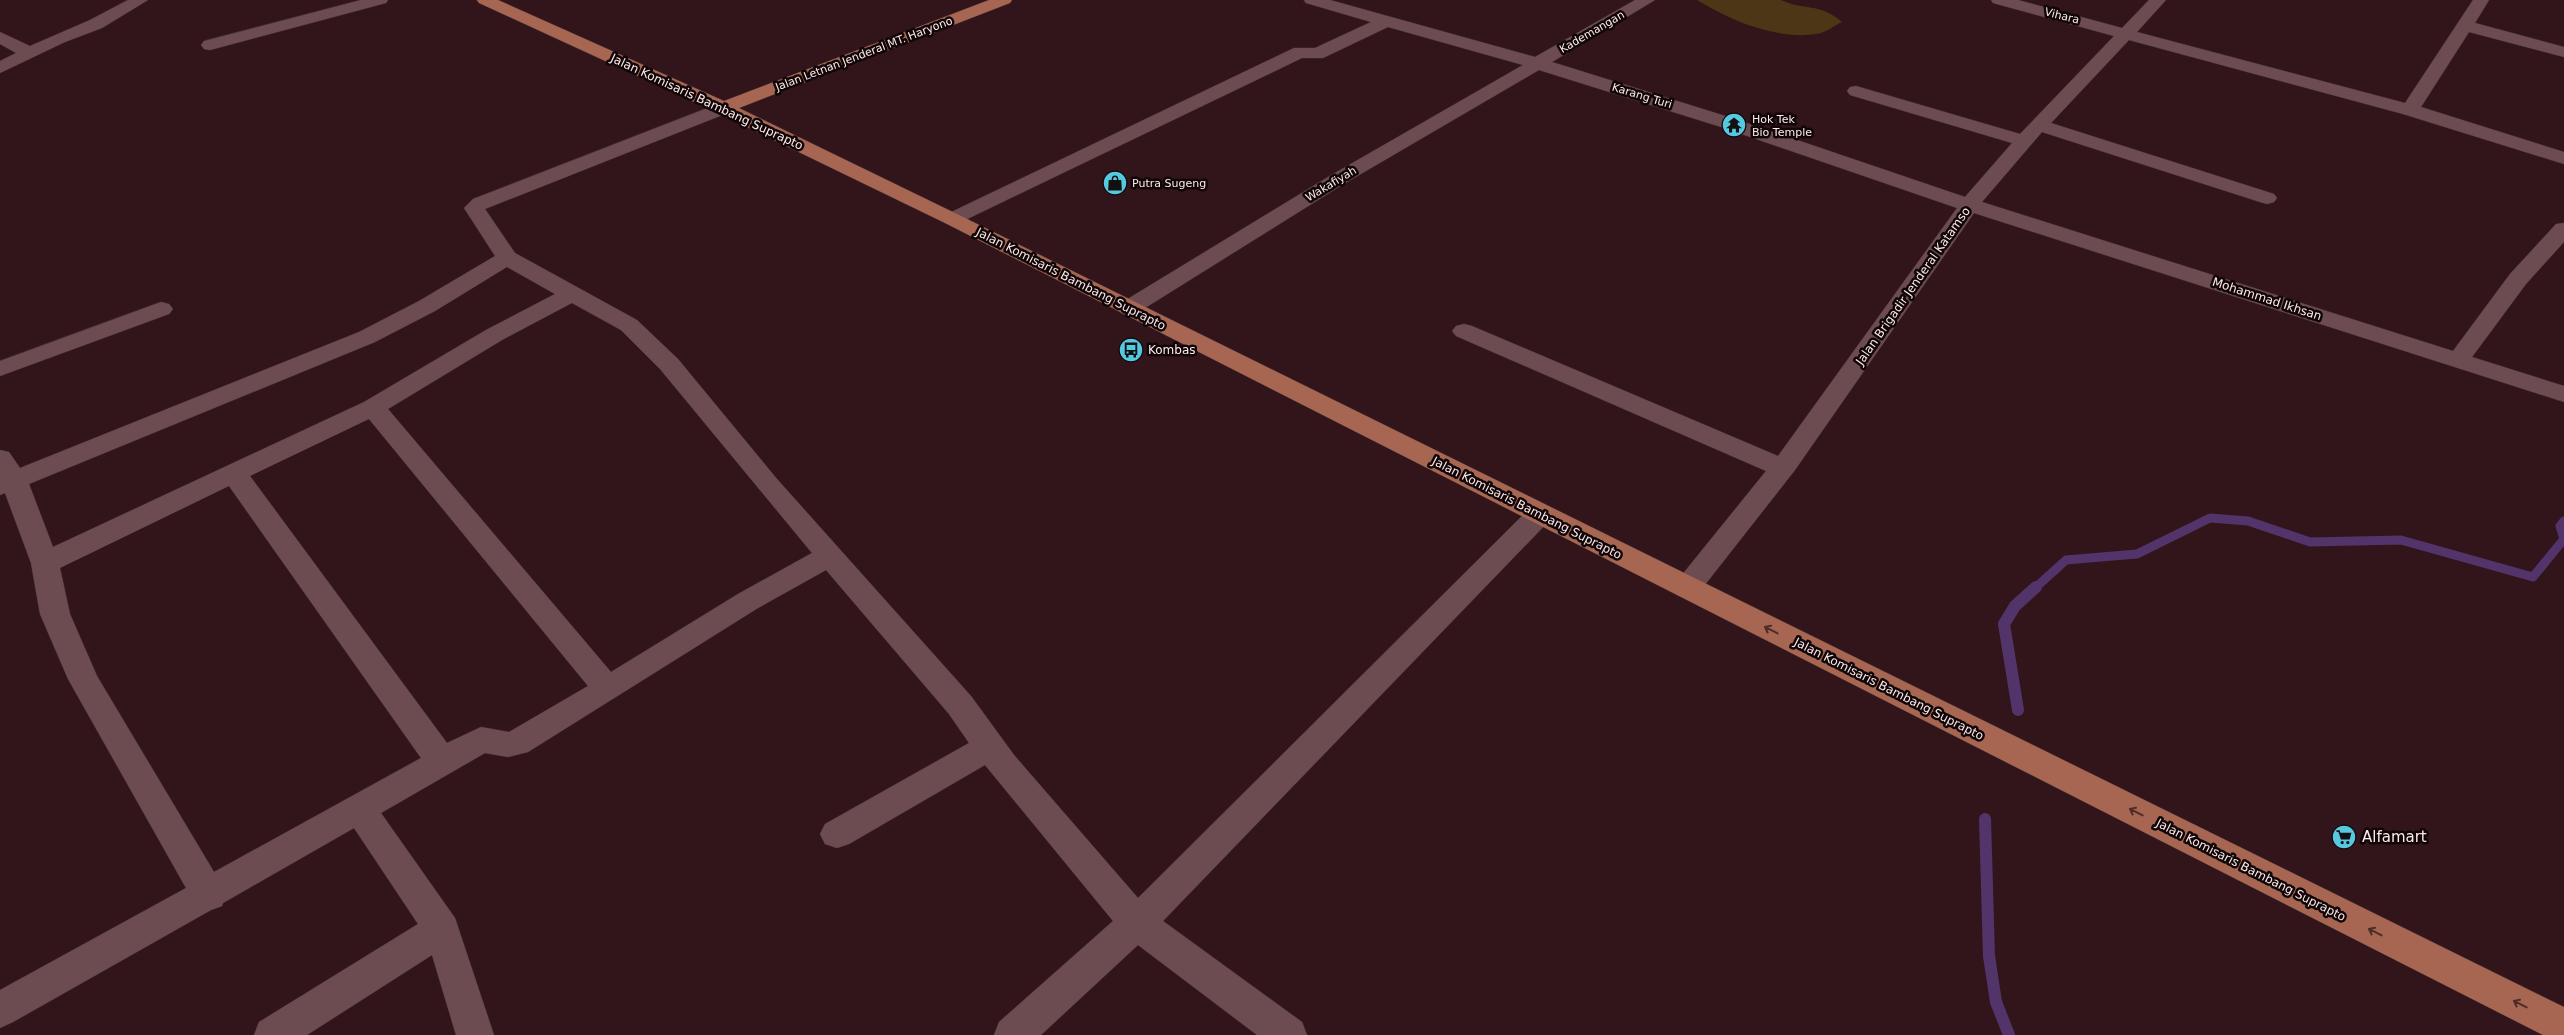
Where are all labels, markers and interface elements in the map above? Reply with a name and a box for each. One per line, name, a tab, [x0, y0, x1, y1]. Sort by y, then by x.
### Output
street label: Vihara	[2043, 5, 2081, 27]
street label: Kademangan	[1557, 8, 1627, 56]
street label: Jalan Letnan Jenderal MT. Haryono	[773, 14, 955, 94]
street label: Jalan Komisaris Bambang Suprapto	[608, 51, 805, 153]
street label: Karang Turi	[1610, 81, 1674, 111]
temple icon: Hok Tek Bio Temple	[1721, 112, 1747, 138]
place label: Hok Tek Bio Temple	[1752, 113, 1812, 139]
street label: Wakafiyah	[1303, 164, 1359, 204]
shop icon: Putra Sugeng	[1102, 170, 1128, 196]
place label: Putra Sugeng	[1132, 177, 1206, 190]
street label: Jalan Brigadir Jenderal Katamso	[1852, 204, 1973, 368]
street label: Jalan Komisaris Bambang Suprapto	[973, 224, 1168, 333]
street label: Mohammad Ikhsan	[2211, 275, 2323, 323]
bus stop icon: Kombas	[1118, 337, 1144, 363]
place label: Kombas	[1148, 343, 1196, 357]
street label: Jalan Komisaris Bambang Suprapto	[1429, 453, 1624, 562]
one-way arrow	[1764, 625, 1779, 634]
street label: Jalan Komisaris Bambang Suprapto	[1791, 634, 1986, 743]
one-way arrow	[2129, 807, 2144, 816]
street label: Jalan Komisaris Bambang Suprapto	[2153, 815, 2348, 924]
supermarket icon: Alfamart	[2331, 824, 2357, 850]
place label: Alfamart	[2362, 828, 2427, 846]
one-way arrow	[2368, 927, 2383, 936]
one-way arrow	[2513, 999, 2528, 1009]

